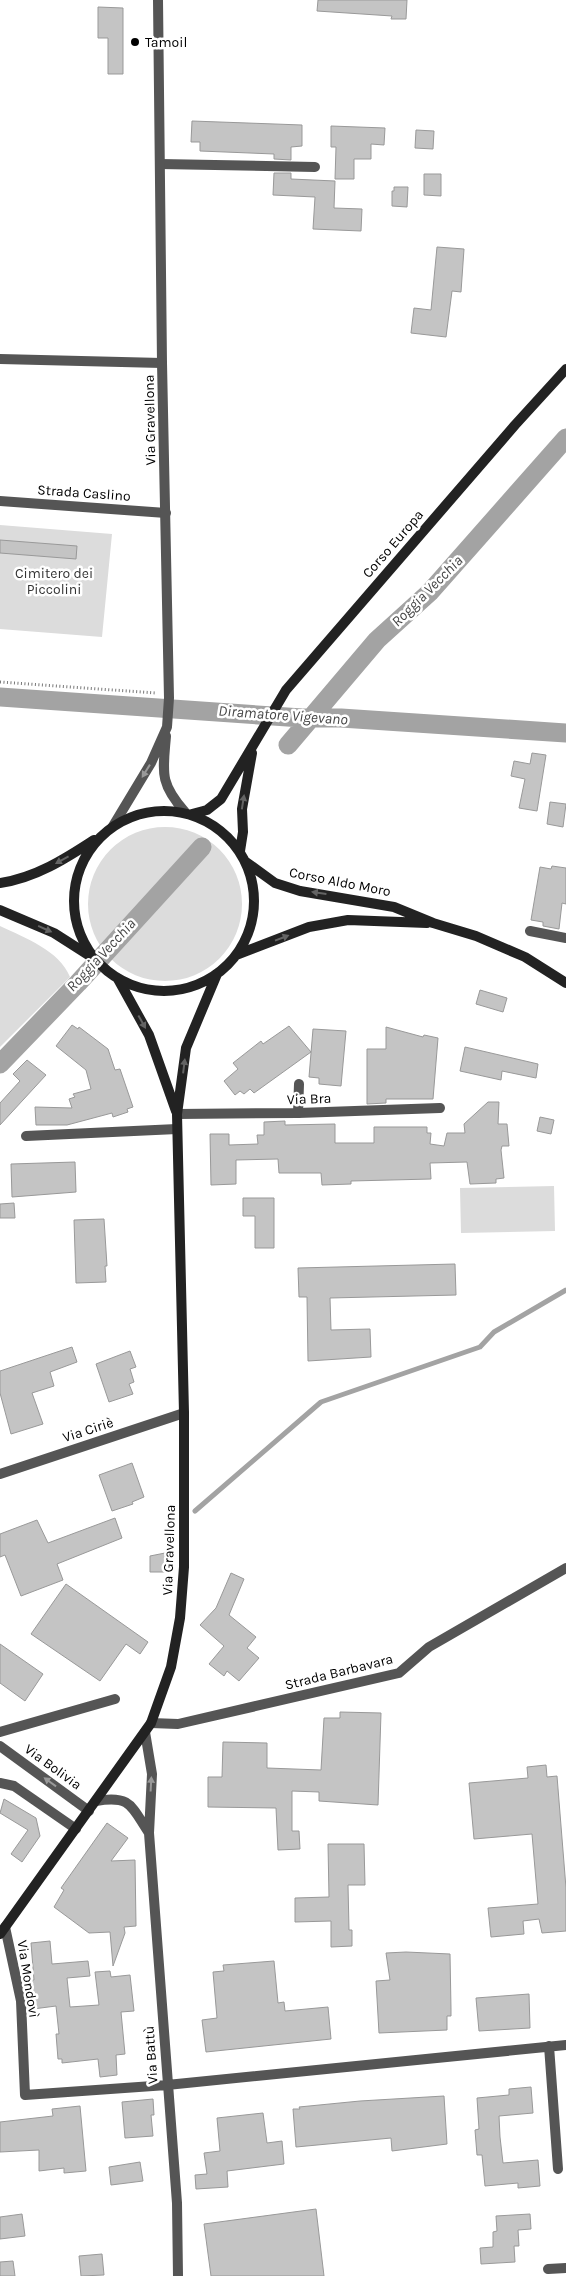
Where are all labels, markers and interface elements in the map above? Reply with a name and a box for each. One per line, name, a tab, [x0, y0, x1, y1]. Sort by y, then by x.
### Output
place label: Tamoil	[145, 34, 187, 51]
marker: Tamoil	[129, 36, 141, 48]
street label: Via Gravellona	[141, 374, 159, 466]
street label: Strada Caslino	[37, 481, 131, 505]
street label: Corso Europa	[359, 507, 427, 581]
water label: Roggia Vecchia	[388, 552, 466, 630]
park label: Cimitero dei Piccolini	[15, 565, 93, 598]
water label: Diramatore Vigevano	[218, 701, 349, 729]
one-way arrow	[141, 765, 150, 778]
one-way arrow	[240, 794, 248, 810]
one-way arrow	[54, 856, 69, 864]
street label: Corso Aldo Moro	[288, 864, 392, 900]
one-way arrow	[311, 889, 327, 897]
water label: Roggia Vecchia	[63, 915, 139, 995]
one-way arrow	[38, 926, 52, 934]
one-way arrow	[275, 933, 289, 941]
one-way arrow	[138, 1015, 146, 1029]
one-way arrow	[180, 1058, 188, 1074]
street label: Via Bra	[286, 1090, 332, 1108]
street label: Via Ciriè	[61, 1414, 115, 1446]
street label: Via Gravellona	[159, 1504, 179, 1596]
street label: Strada Barbavara	[283, 1650, 395, 1694]
street label: Via Bolivia	[21, 1741, 85, 1793]
one-way arrow	[148, 1776, 156, 1792]
one-way arrow	[43, 1777, 57, 1787]
street label: Via Mondovì	[13, 1939, 43, 2019]
street label: Via Battù	[140, 2025, 162, 2085]

